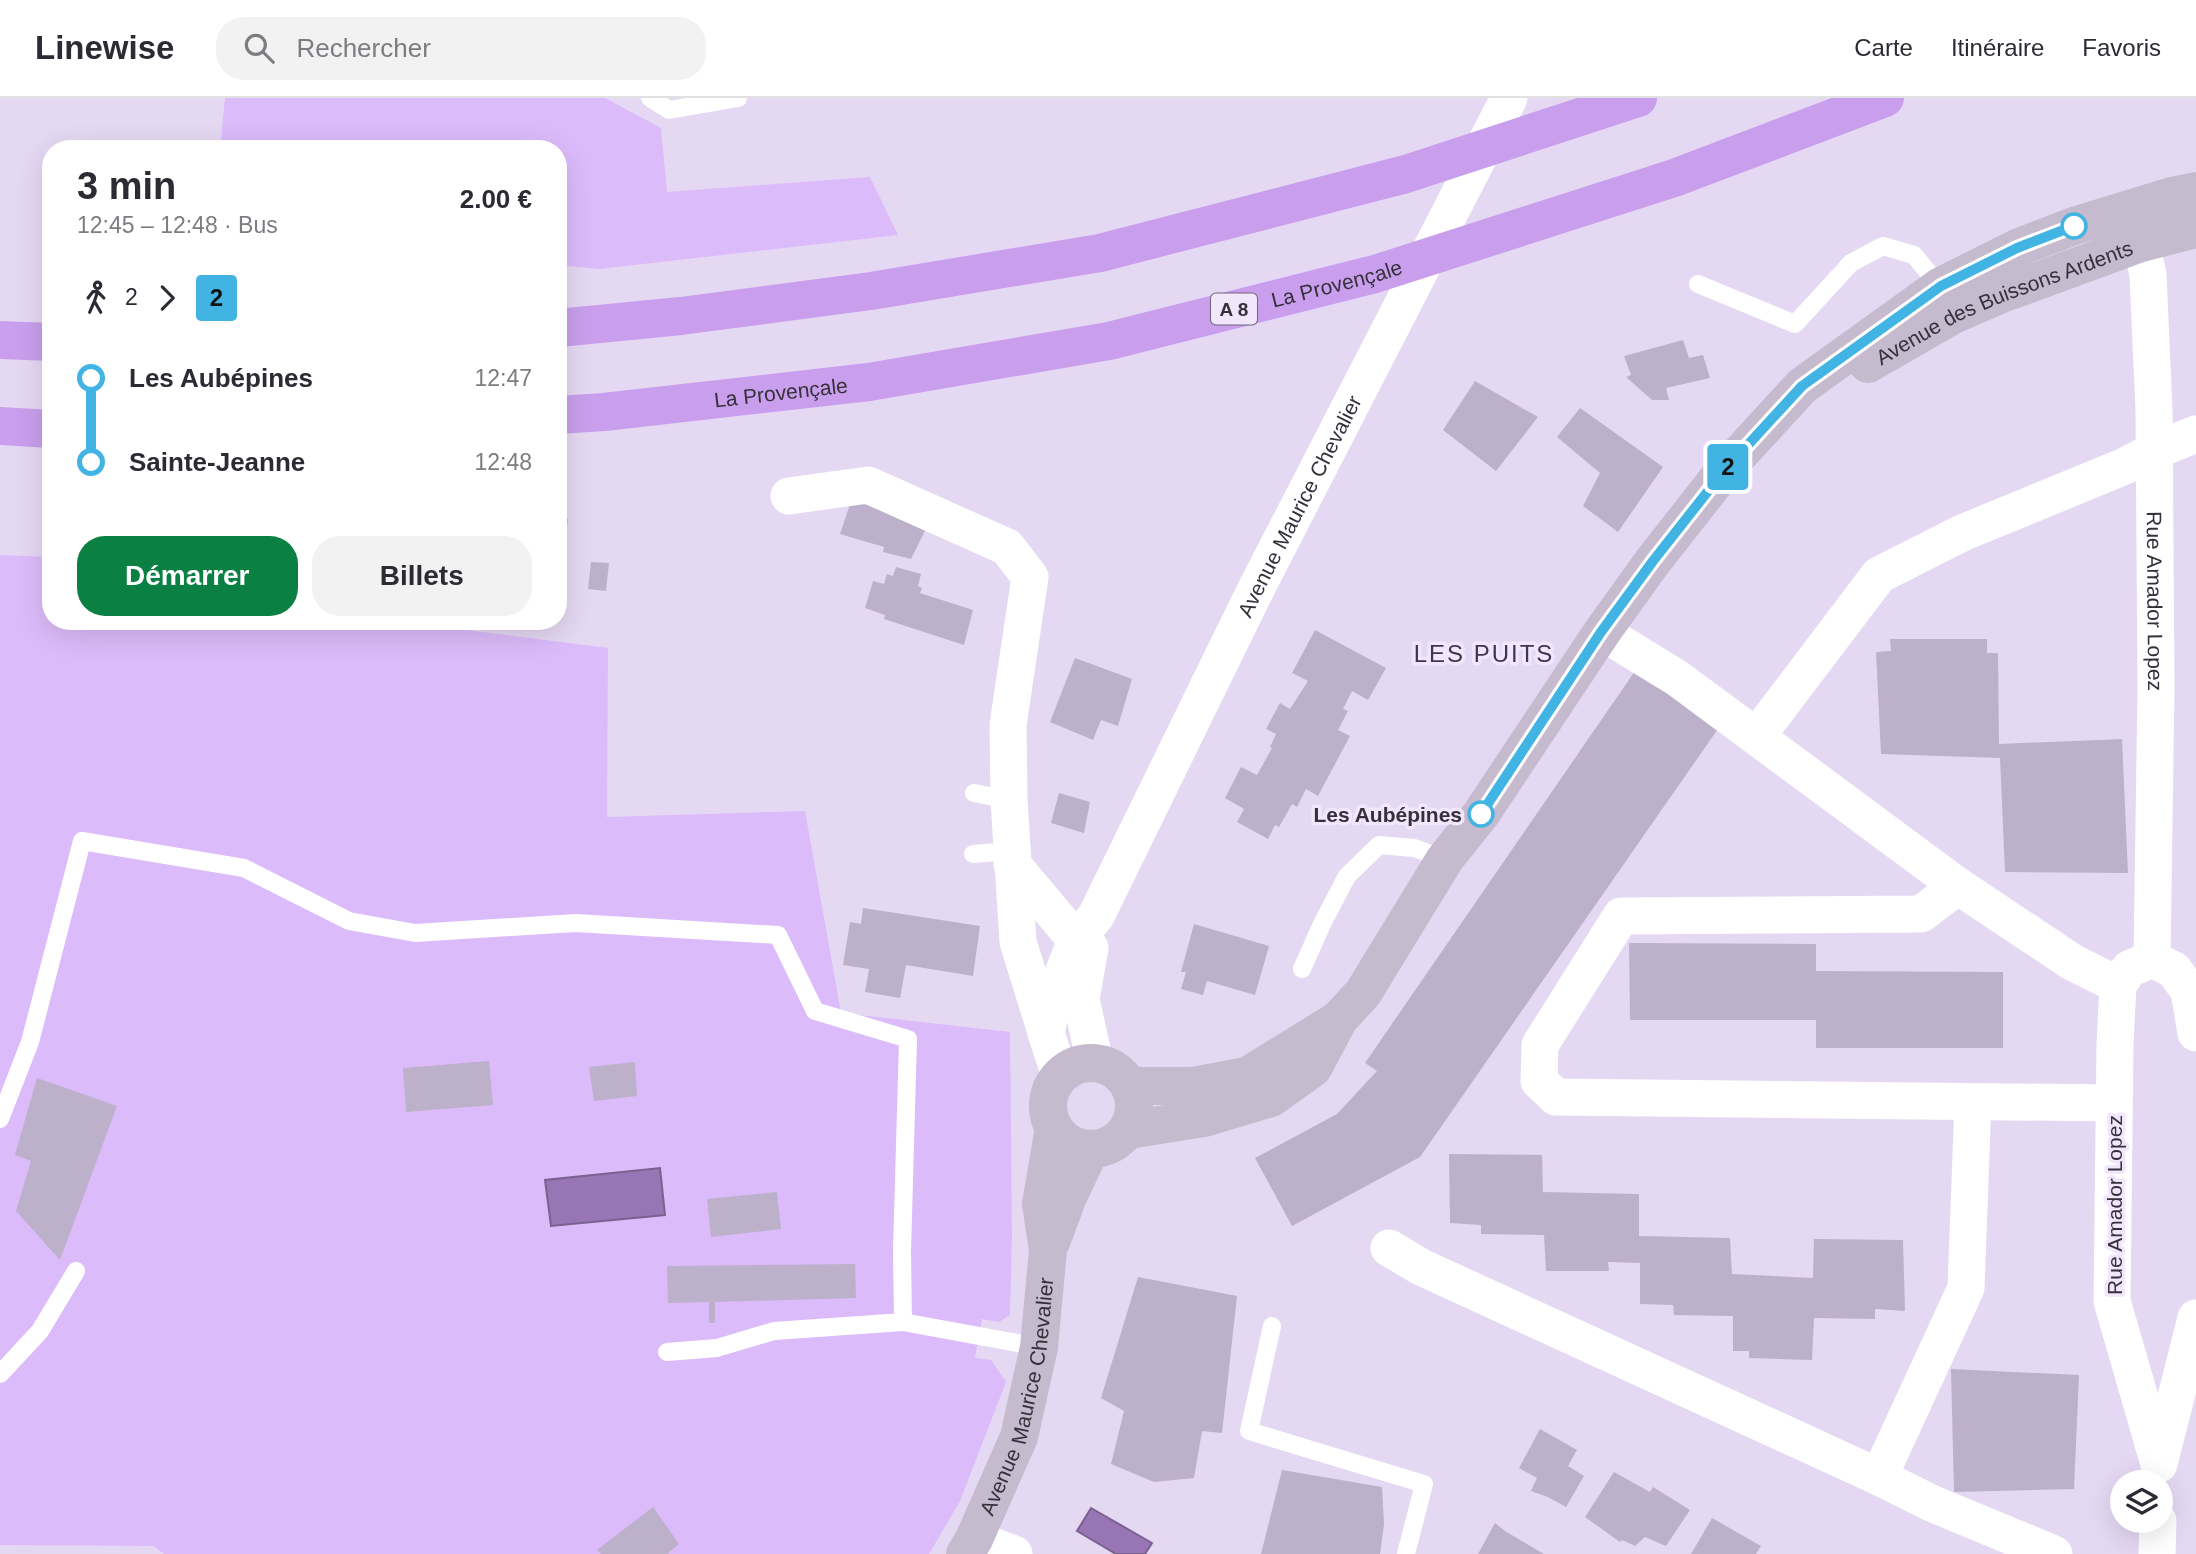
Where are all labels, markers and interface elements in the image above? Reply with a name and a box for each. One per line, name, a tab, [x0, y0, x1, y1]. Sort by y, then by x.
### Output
search box	[216, 17, 706, 80]
text: Linewise	[35, 29, 174, 66]
icon: search	[240, 29, 278, 67]
text: Rechercher	[296, 33, 431, 63]
text: Carte	[1854, 34, 1913, 61]
text: Itinéraire	[1951, 34, 2044, 61]
text: Favoris	[2082, 34, 2161, 61]
text: 3 min	[77, 165, 176, 207]
text: 2.00 €	[460, 184, 532, 214]
text: 12:45 – 12:48 · Bus	[77, 212, 278, 238]
unlabelled marker	[2061, 213, 2087, 239]
street label: Avenue des Buissons Ardents	[1871, 236, 2135, 369]
street label: La Provençale	[1269, 255, 1405, 311]
icon: walk	[77, 279, 115, 317]
icon: forward	[148, 279, 186, 317]
text: 2	[125, 284, 138, 310]
text: 2	[210, 284, 223, 311]
road number: A 8	[1211, 294, 1257, 324]
text: Les Aubépines	[129, 363, 313, 393]
text: 12:47	[474, 365, 532, 391]
street label: La Provençale	[713, 373, 849, 411]
street label: Avenue Maurice Chevalier	[1233, 391, 1365, 621]
line badge: 2	[1705, 444, 1751, 490]
text: Sainte-Jeanne	[129, 447, 305, 477]
text: 12:48	[474, 449, 532, 475]
text: 2	[1721, 453, 1735, 480]
street label: Rue Amador Lopez	[2143, 511, 2168, 691]
button: Démarrer	[77, 536, 298, 616]
button: Billets	[312, 536, 532, 616]
district label: LES PUITS	[1414, 640, 1554, 667]
marker: Les Aubépines	[1468, 801, 1494, 827]
place label: Les Aubépines	[1313, 803, 1462, 826]
street label: Rue Amador Lopez	[2103, 1115, 2126, 1295]
street label: Avenue Maurice Chevalier	[975, 1276, 1057, 1519]
map controls	[2110, 1470, 2173, 1533]
button: layers	[2110, 1470, 2173, 1533]

